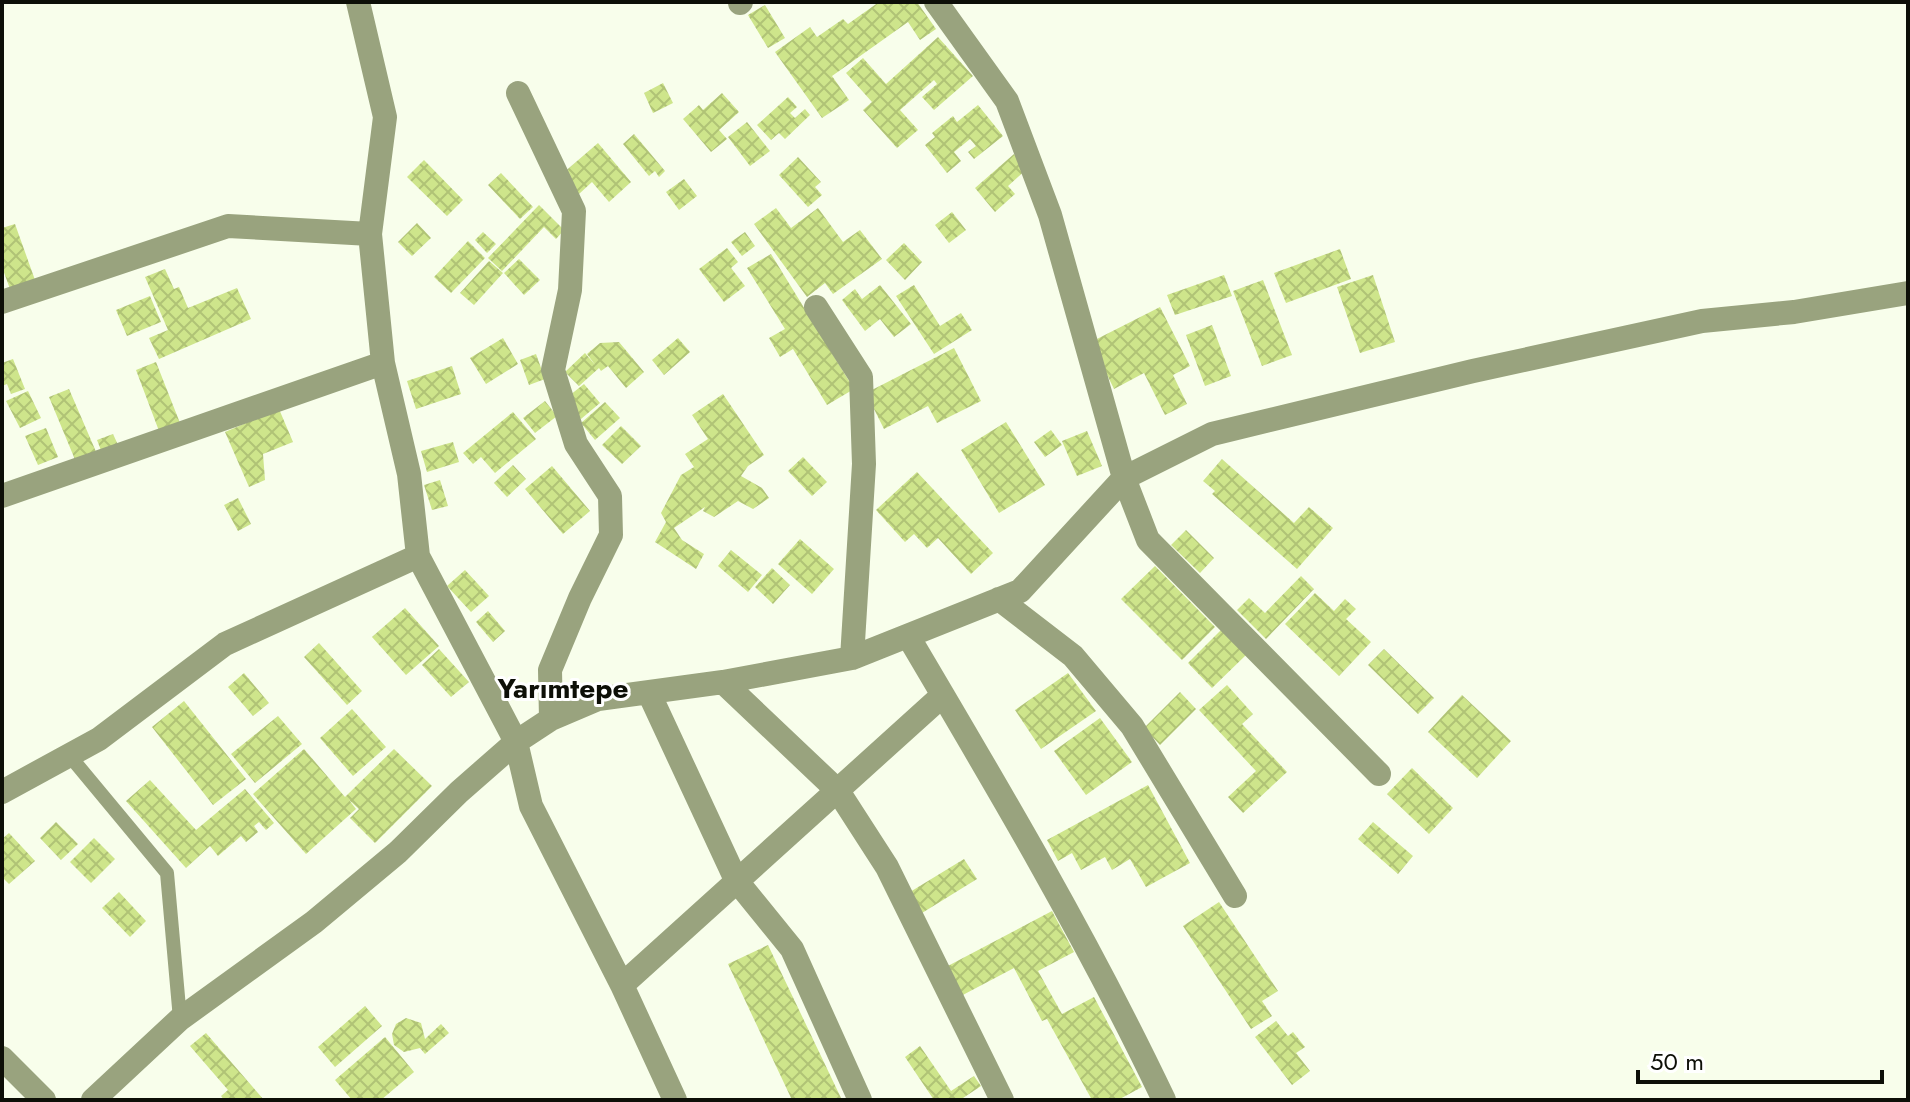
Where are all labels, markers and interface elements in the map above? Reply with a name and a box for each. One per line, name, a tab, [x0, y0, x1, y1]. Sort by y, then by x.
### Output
district label: Yarımtepe	[496, 668, 629, 709]
scale bar	[1638, 1034, 1882, 1084]
text: 50 m	[1650, 1044, 1704, 1079]

